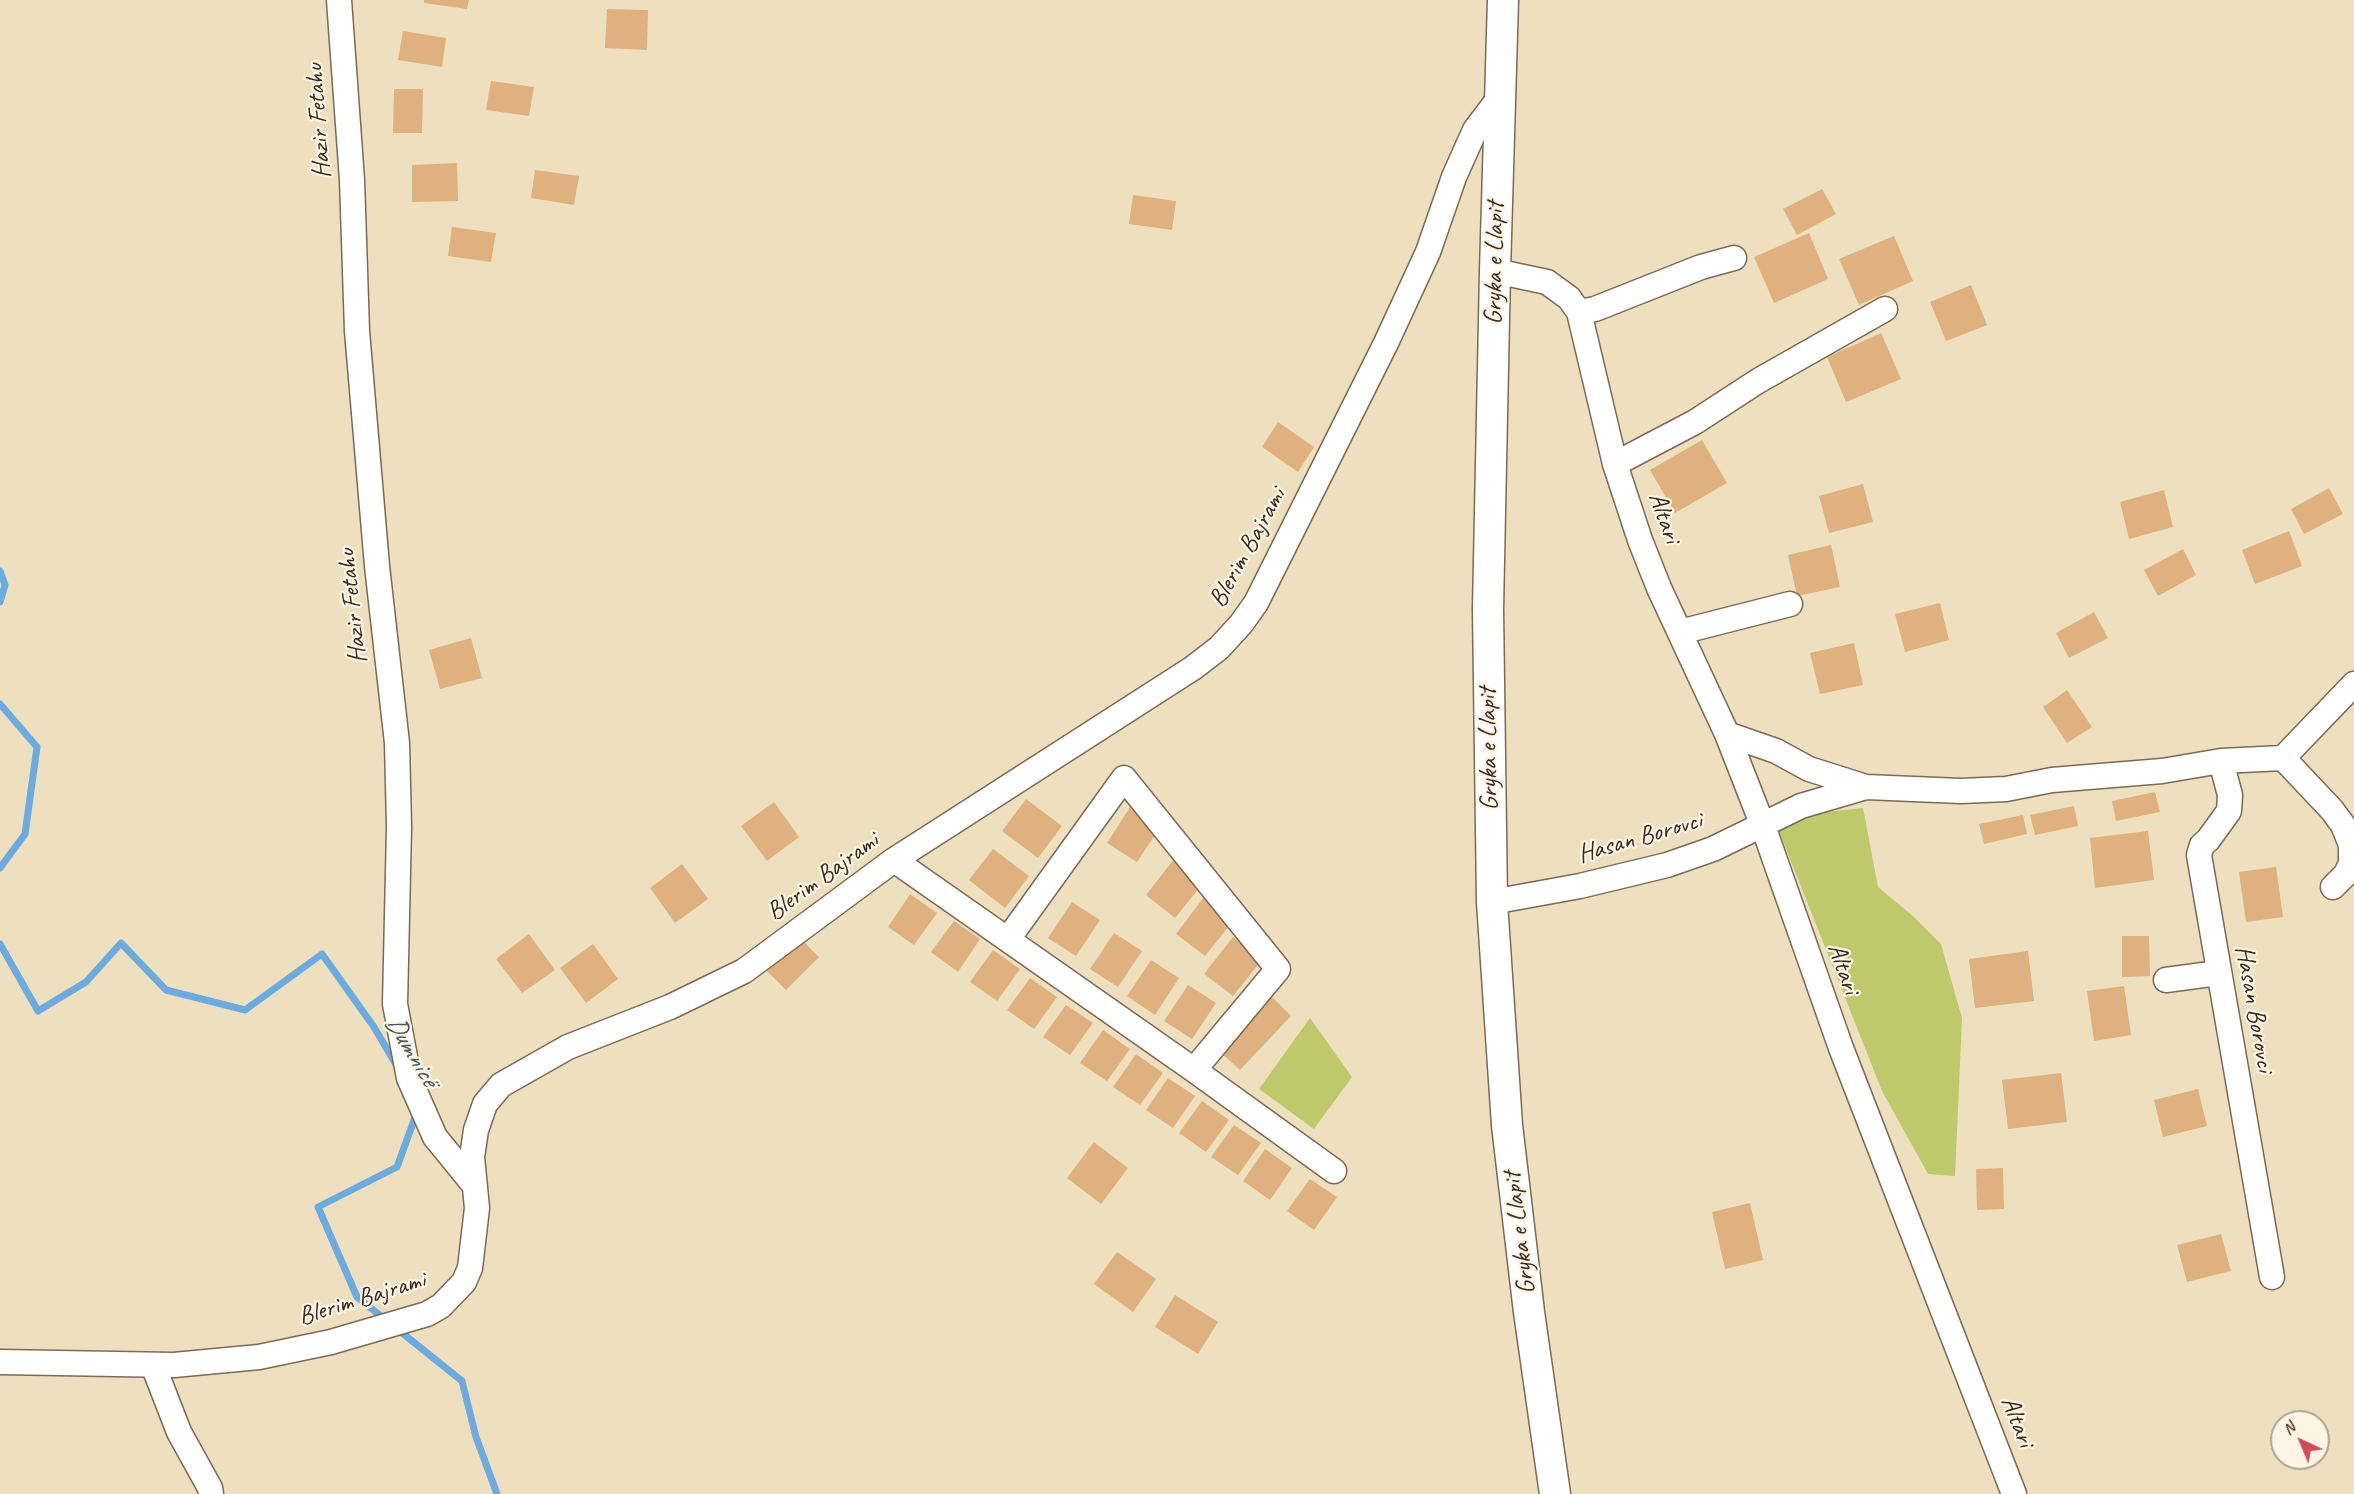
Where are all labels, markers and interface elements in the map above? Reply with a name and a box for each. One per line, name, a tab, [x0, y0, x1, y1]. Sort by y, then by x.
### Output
street label: Hazir Fetahu	[299, 63, 339, 179]
street label: Gryka e Llapit	[1478, 201, 1512, 325]
street label: Blerim Bajrami	[1203, 483, 1293, 613]
street label: Altari	[1641, 489, 1687, 547]
street label: Hazir Fetahu	[331, 547, 375, 665]
street label: Gryka e Llapit	[1472, 687, 1506, 811]
street label: Hasan Borovci	[1574, 805, 1706, 871]
street label: Blerim Bajrami	[761, 826, 885, 928]
street label: Altari	[1820, 940, 1866, 998]
street label: Hasan Borovci	[2228, 943, 2280, 1075]
water label: Dumnicë	[377, 1010, 445, 1092]
street label: Gryka e Llapit	[1497, 1170, 1543, 1296]
street label: Blerim Bajrami	[295, 1265, 429, 1333]
street label: Altari	[1993, 1392, 2041, 1452]
north arrow	[2270, 1410, 2330, 1470]
text: N	[2278, 1418, 2299, 1439]

